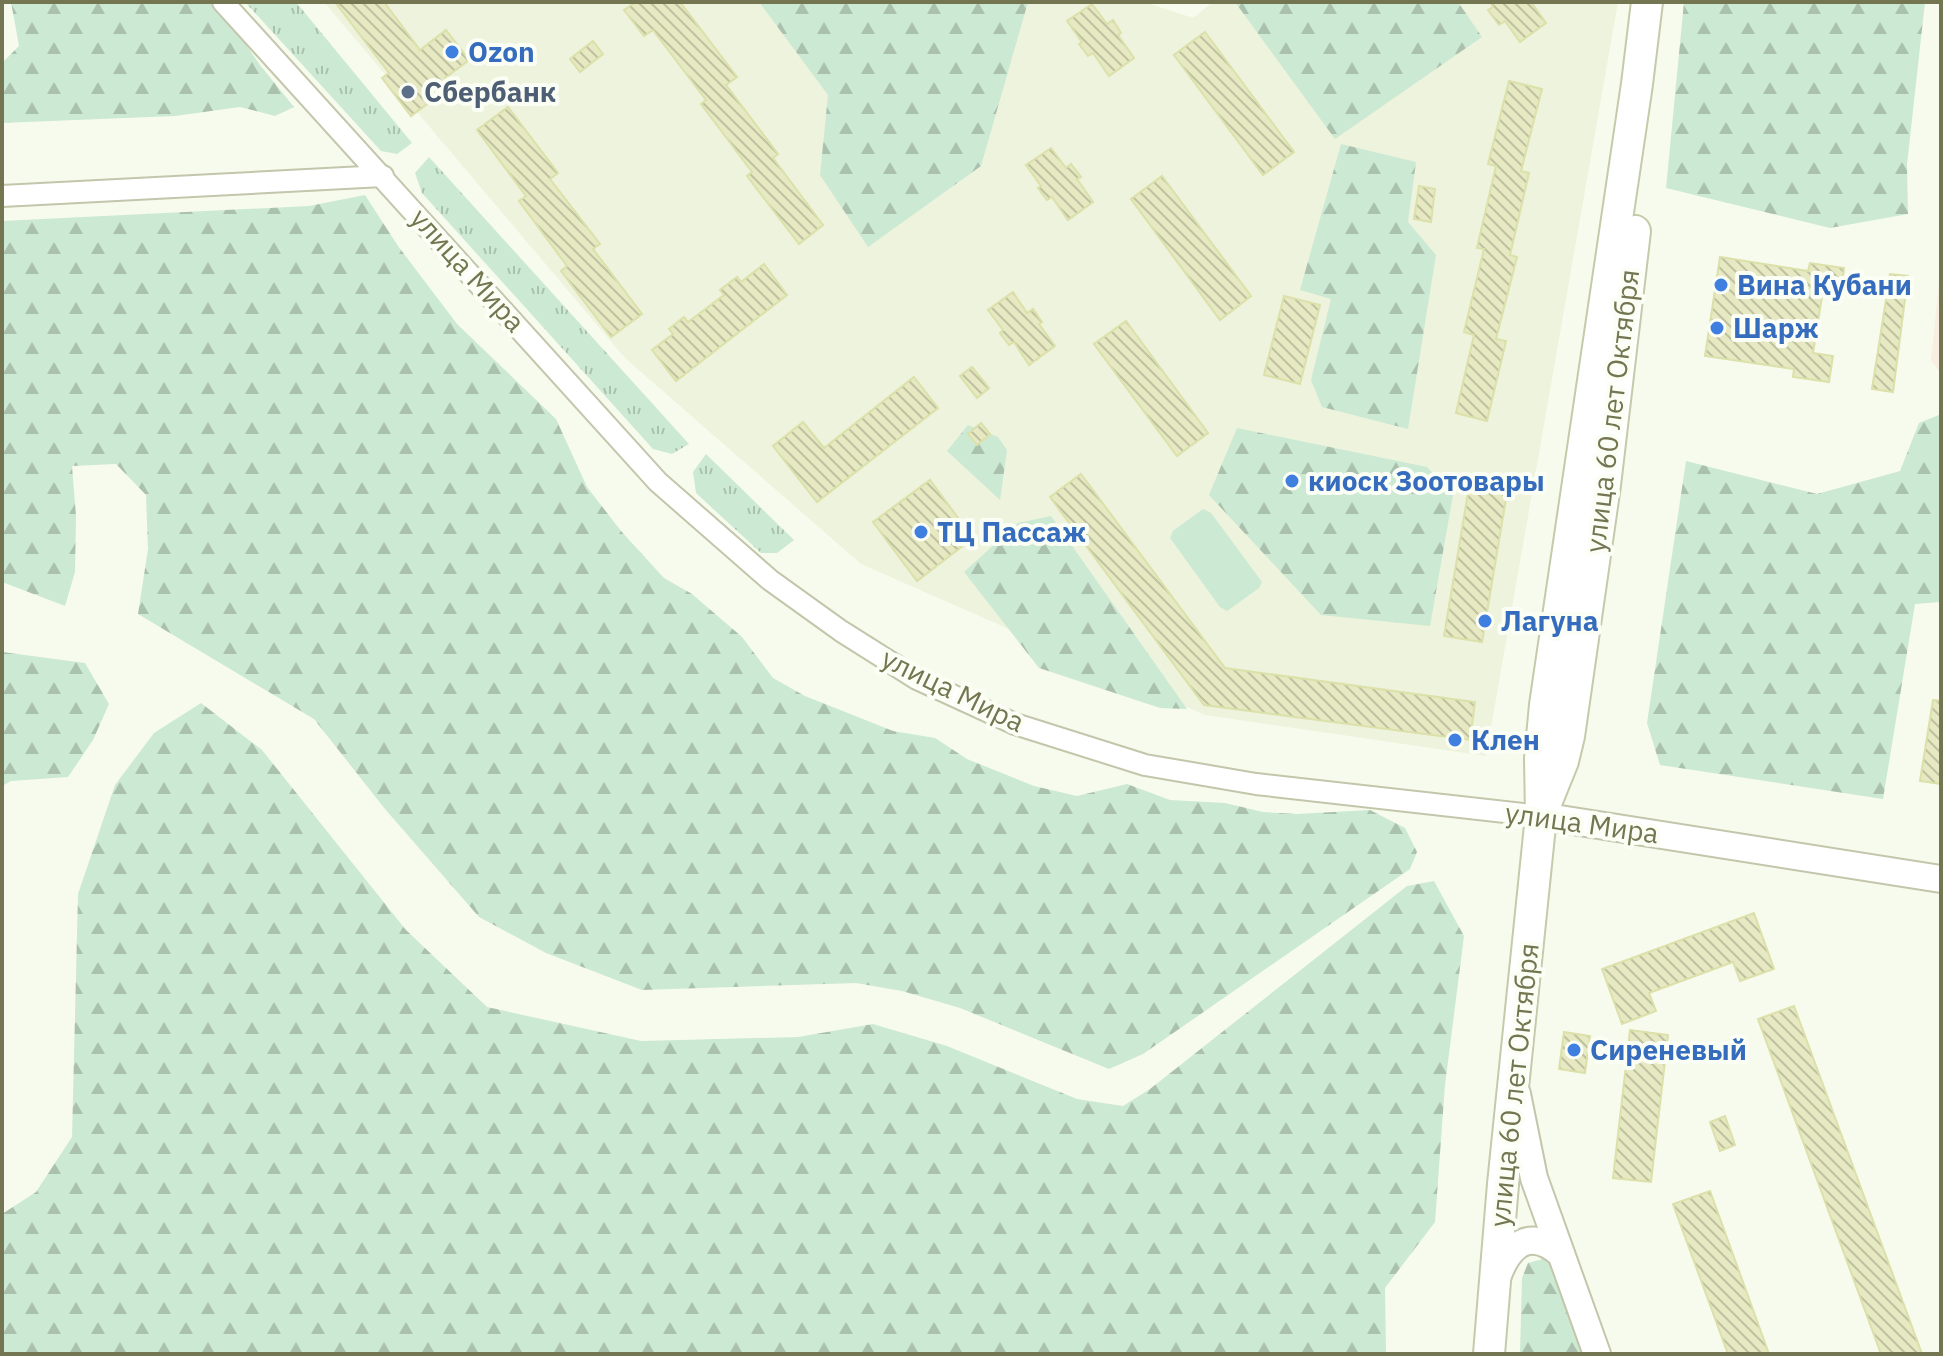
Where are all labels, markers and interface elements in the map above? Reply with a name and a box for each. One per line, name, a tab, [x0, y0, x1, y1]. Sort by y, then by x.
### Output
place label: Ozon	[468, 33, 535, 70]
marker: Ozon	[443, 43, 461, 61]
place label: Сбербанк	[424, 73, 556, 110]
marker: Сбербанк	[399, 83, 417, 101]
street label: улица Мира	[403, 200, 534, 340]
place label: Вина Кубани	[1737, 266, 1912, 303]
street label: улица 60 лет Октября	[1576, 267, 1647, 555]
marker: Вина Кубани	[1712, 276, 1730, 294]
place label: Шарж	[1733, 309, 1819, 346]
marker: Шарж	[1708, 319, 1726, 337]
place label: киоск Зоотовары	[1308, 462, 1545, 499]
marker: киоск Зоотовары	[1283, 472, 1301, 490]
place label: ТЦ Пассаж	[937, 513, 1086, 550]
marker: ТЦ Пассаж	[912, 523, 930, 541]
place label: Лагуна	[1501, 602, 1599, 639]
marker: Лагуна	[1476, 612, 1494, 630]
street label: улица Мира	[876, 639, 1031, 740]
place label: Клен	[1471, 721, 1540, 758]
marker: Клен	[1446, 731, 1464, 749]
street label: улица Мира	[1503, 793, 1661, 852]
street label: улица 60 лет Октября	[1480, 941, 1547, 1229]
place label: Сиреневый	[1590, 1031, 1747, 1068]
marker: Сиреневый	[1565, 1041, 1583, 1059]

